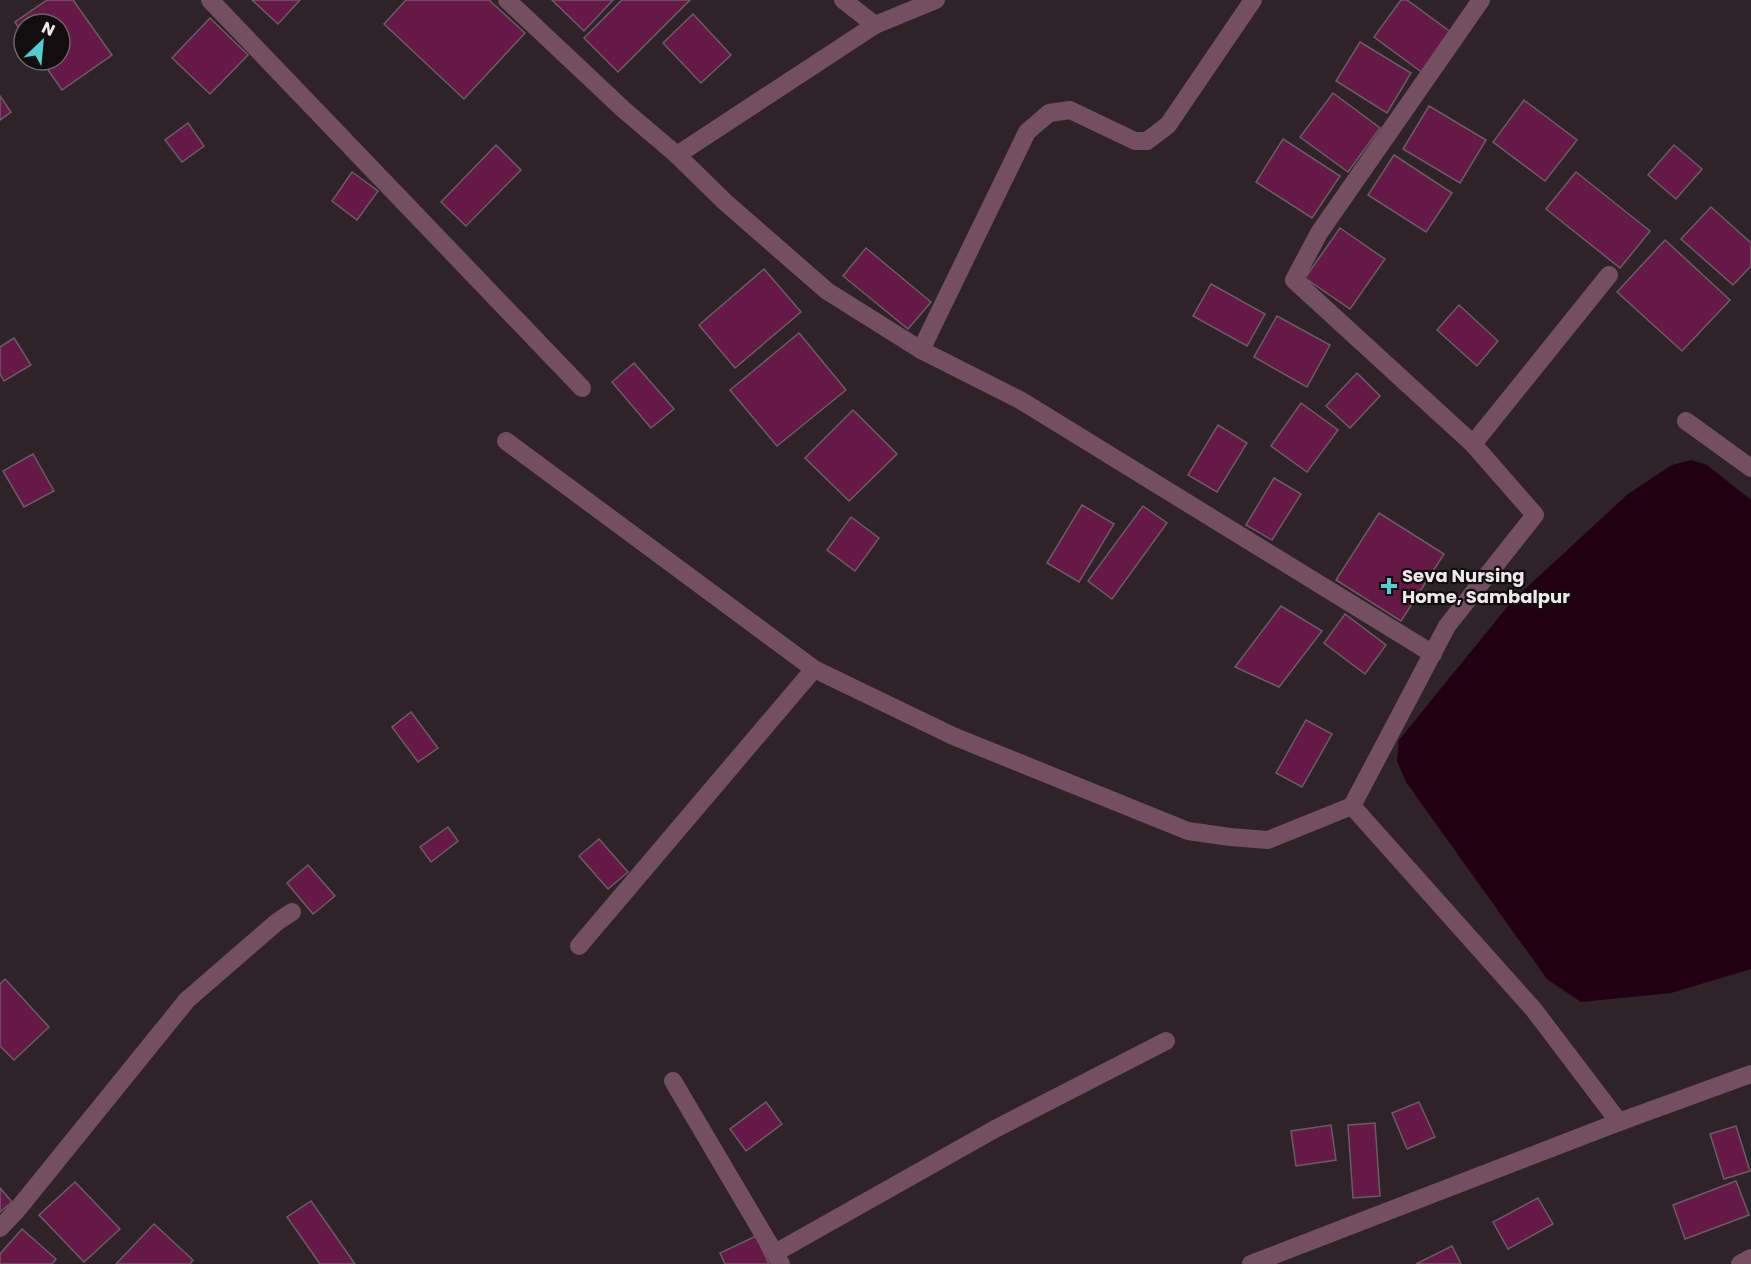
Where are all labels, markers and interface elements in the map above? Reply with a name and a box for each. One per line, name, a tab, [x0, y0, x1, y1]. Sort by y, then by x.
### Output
north arrow	[12, 12, 72, 72]
text: N	[38, 16, 59, 42]
place label: Seva Nursing Home, Sambalpur	[1402, 563, 1570, 609]
marker: Seva Nursing Home, Sambalpur	[1380, 577, 1398, 595]

